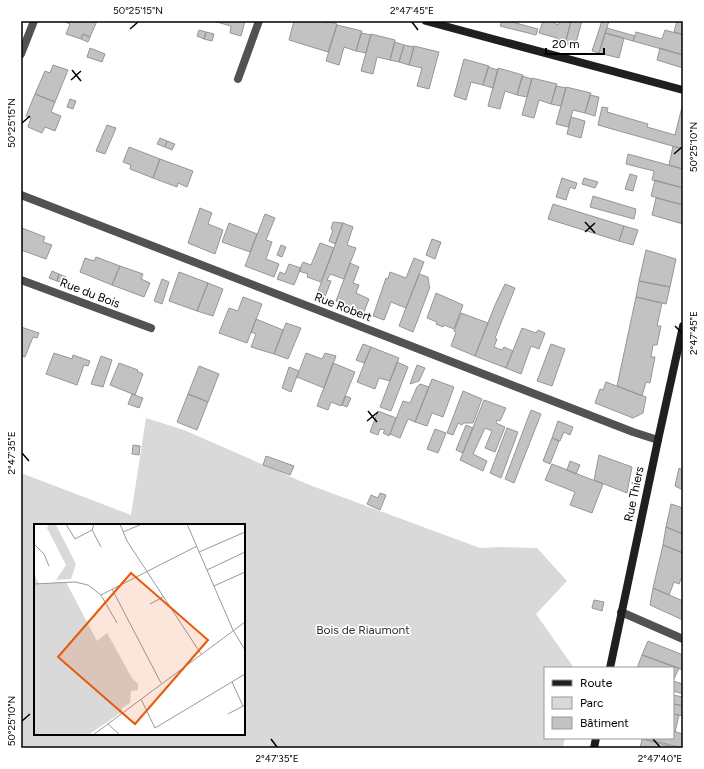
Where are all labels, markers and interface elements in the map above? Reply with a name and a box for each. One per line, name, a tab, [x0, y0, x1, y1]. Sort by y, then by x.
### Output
text: 50°25'15"N	[113, 4, 163, 17]
text: 2°47'45"E	[390, 4, 434, 17]
scale bar	[546, 30, 604, 56]
text: 20 m	[552, 37, 580, 51]
text: 50°25'15"N	[5, 98, 18, 148]
text: 50°25'10"N	[687, 122, 700, 172]
street label: Rue du Bois	[58, 275, 122, 311]
street label: Rue Robert	[312, 290, 374, 325]
text: 2°47'45"E	[687, 311, 700, 355]
text: 2°47'35"E	[5, 431, 18, 475]
street label: Rue Thiers	[621, 465, 647, 523]
inset map	[34, 524, 245, 735]
park label: Bois de Riaumont	[316, 623, 410, 637]
legend	[544, 667, 674, 739]
text: Route	[580, 676, 613, 690]
text: 50°25'10"N	[5, 696, 18, 746]
text: Parc	[580, 696, 604, 710]
text: Bâtiment	[580, 716, 629, 730]
text: 2°47'35"E	[255, 752, 299, 765]
text: 2°47'40"E	[638, 752, 682, 765]

